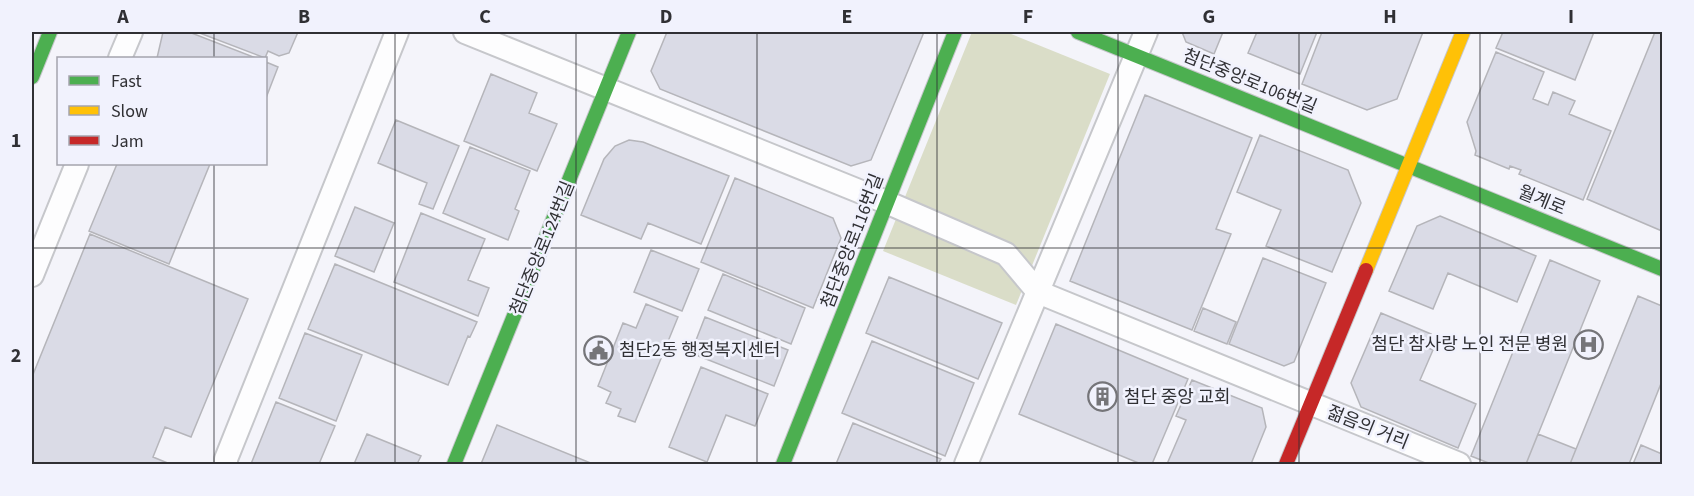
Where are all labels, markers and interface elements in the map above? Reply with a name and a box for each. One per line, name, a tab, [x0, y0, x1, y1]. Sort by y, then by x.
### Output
text: A	[116, 3, 129, 31]
text: B	[298, 3, 310, 31]
text: C	[479, 3, 491, 31]
text: D	[660, 3, 672, 31]
text: E	[842, 3, 852, 31]
text: F	[1023, 3, 1033, 31]
text: G	[1203, 3, 1215, 31]
text: H	[1383, 3, 1397, 31]
text: I	[1568, 3, 1574, 31]
street label: 첨단중앙로106번길	[1179, 43, 1321, 120]
legend	[57, 57, 267, 165]
text: Fast	[111, 69, 142, 94]
text: Slow	[111, 99, 148, 124]
text: 1	[11, 127, 21, 155]
text: Jam	[111, 129, 144, 154]
street label: 첨단중앙로116번길	[815, 170, 890, 312]
street label: 첨단중앙로124번길	[504, 177, 581, 319]
street label: 월계로	[1514, 180, 1570, 221]
hospital icon: 첨단 참사랑 노인 전문 병원	[1573, 328, 1605, 360]
place label: 첨단 참사랑 노인 전문 병원	[1371, 332, 1568, 357]
public building icon: 첨단2동 행정복지센터	[582, 334, 614, 366]
place label: 첨단2동 행정복지센터	[619, 338, 781, 363]
text: 2	[11, 342, 21, 370]
building icon: 첨단 중앙 교회	[1087, 381, 1119, 413]
place label: 첨단 중앙 교회	[1124, 385, 1231, 410]
street label: 젊음의 거리	[1323, 400, 1413, 455]

